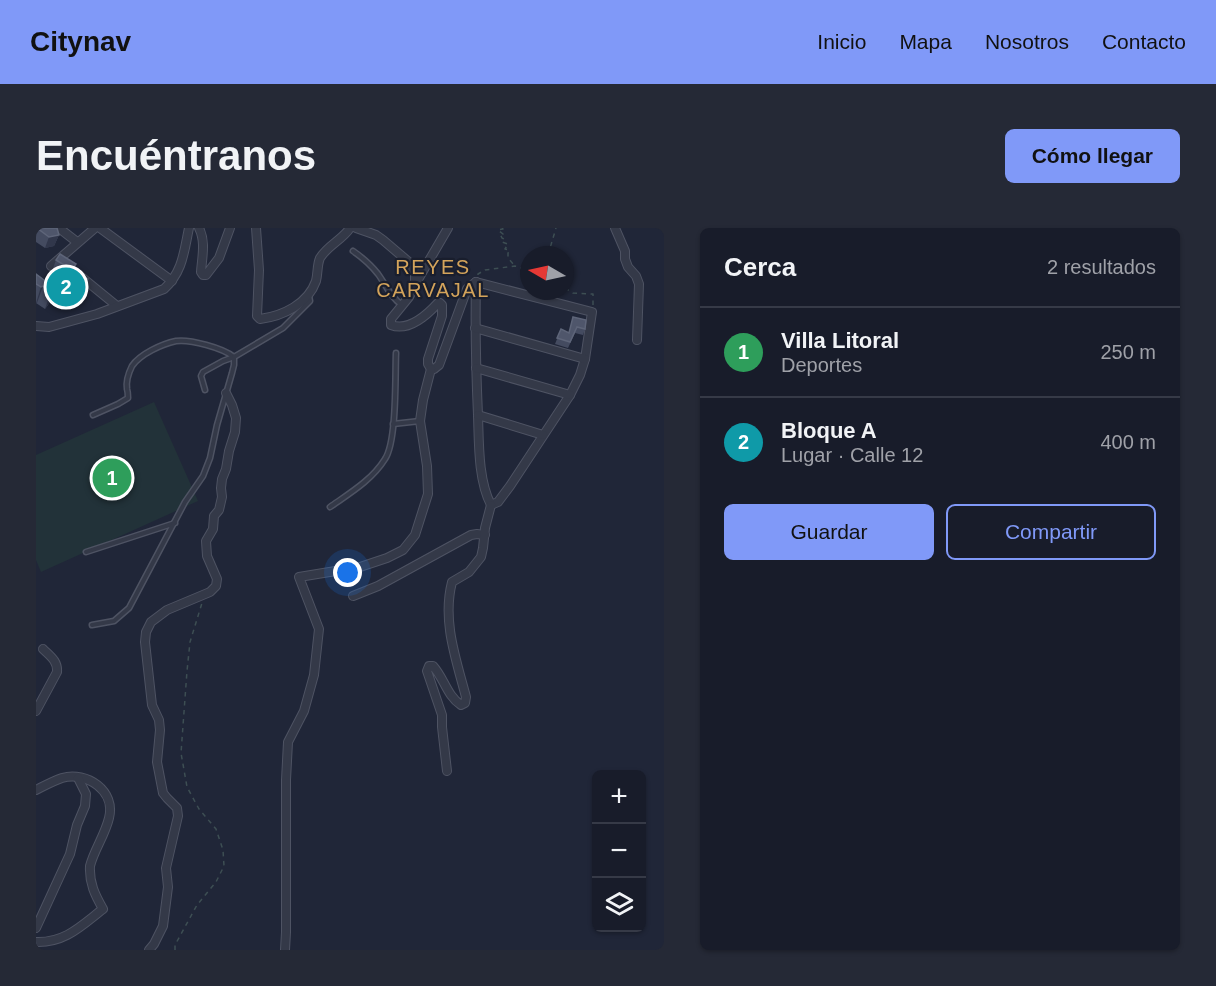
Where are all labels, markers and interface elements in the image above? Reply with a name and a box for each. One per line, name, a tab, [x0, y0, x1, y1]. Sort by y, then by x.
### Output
text: Citynav	[30, 26, 131, 57]
text: Inicio	[817, 30, 866, 53]
text: Mapa	[899, 30, 952, 53]
text: Nosotros	[985, 30, 1069, 53]
text: Contacto	[1102, 30, 1186, 53]
button: Cómo llegar	[1005, 129, 1180, 183]
text: Encuéntranos	[36, 132, 316, 179]
north arrow	[520, 246, 574, 300]
text: Cerca	[724, 252, 796, 282]
district label: REYES CARVAJAL	[376, 256, 490, 301]
text: 2 resultados	[1047, 256, 1156, 278]
pin: 2	[46, 264, 86, 310]
text: Villa Litoral	[781, 328, 899, 353]
text: 1	[738, 341, 749, 363]
text: 250 m	[1100, 341, 1156, 363]
text: Deportes	[781, 354, 862, 376]
text: Bloque A	[781, 418, 877, 443]
text: 2	[738, 431, 749, 453]
text: 400 m	[1100, 431, 1156, 453]
text: Lugar · Calle 12	[781, 444, 923, 466]
pin: 1	[92, 456, 132, 500]
button: Guardar	[724, 504, 934, 560]
button: Compartir	[946, 504, 1156, 560]
your location	[333, 558, 362, 587]
map controls	[592, 770, 646, 932]
button: +	[592, 770, 646, 824]
button: −	[592, 824, 646, 878]
button: layers	[592, 878, 646, 932]

